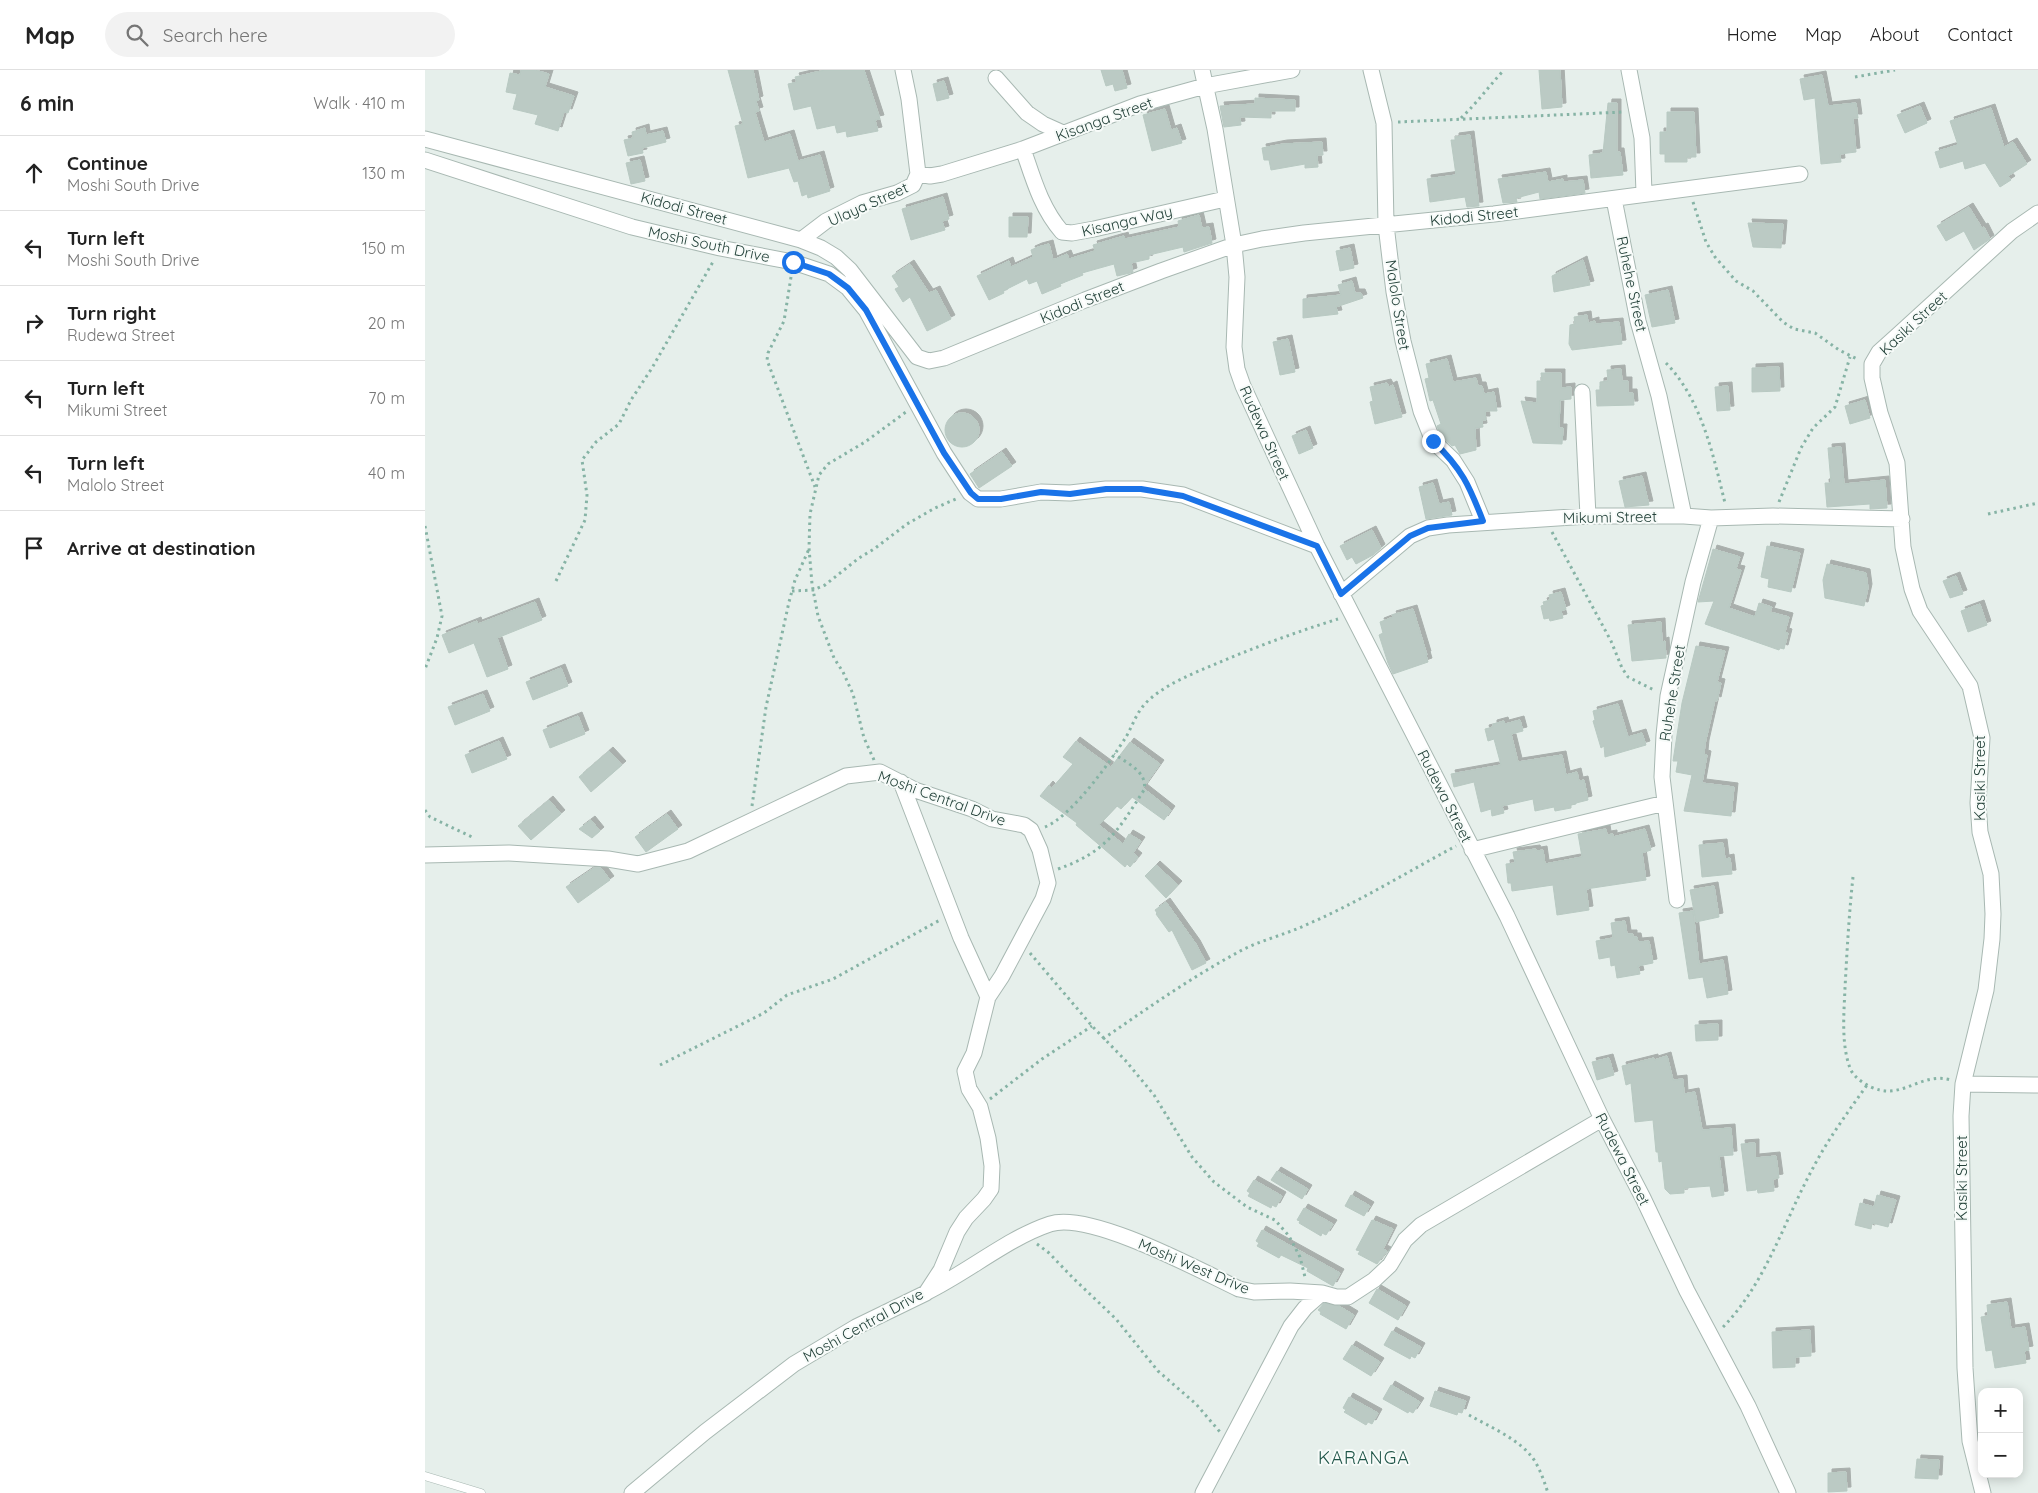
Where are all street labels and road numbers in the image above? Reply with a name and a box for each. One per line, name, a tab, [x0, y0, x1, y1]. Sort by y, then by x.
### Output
street label: Kisanga Street	[1053, 93, 1155, 145]
street label: Ulaya Street	[825, 178, 911, 230]
street label: Kidodi Street	[639, 187, 729, 229]
street label: Kisanga Way	[1080, 201, 1174, 241]
street label: Kidodi Street	[1429, 202, 1519, 230]
street label: Moshi South Drive	[646, 222, 772, 266]
street label: Ruhehe Street	[1613, 234, 1651, 334]
street label: Malolo Street	[1381, 258, 1415, 352]
street label: Kidodi Street	[1037, 277, 1127, 327]
street label: Kasiki Street	[1875, 287, 1951, 359]
street label: Rudewa Street	[1236, 383, 1294, 483]
street label: Mikumi Street	[1563, 507, 1657, 527]
street label: Ruhehe Street	[1655, 643, 1689, 743]
street label: Kasiki Street	[1970, 735, 1989, 821]
street label: Rudewa Street	[1413, 746, 1477, 846]
street label: Moshi Central Drive	[875, 766, 1009, 830]
street label: Rudewa Street	[1591, 1109, 1655, 1209]
street label: Kasiki Street	[1952, 1135, 1971, 1221]
street label: Moshi West Drive	[1135, 1234, 1253, 1298]
street label: Moshi Central Drive	[799, 1284, 927, 1366]

